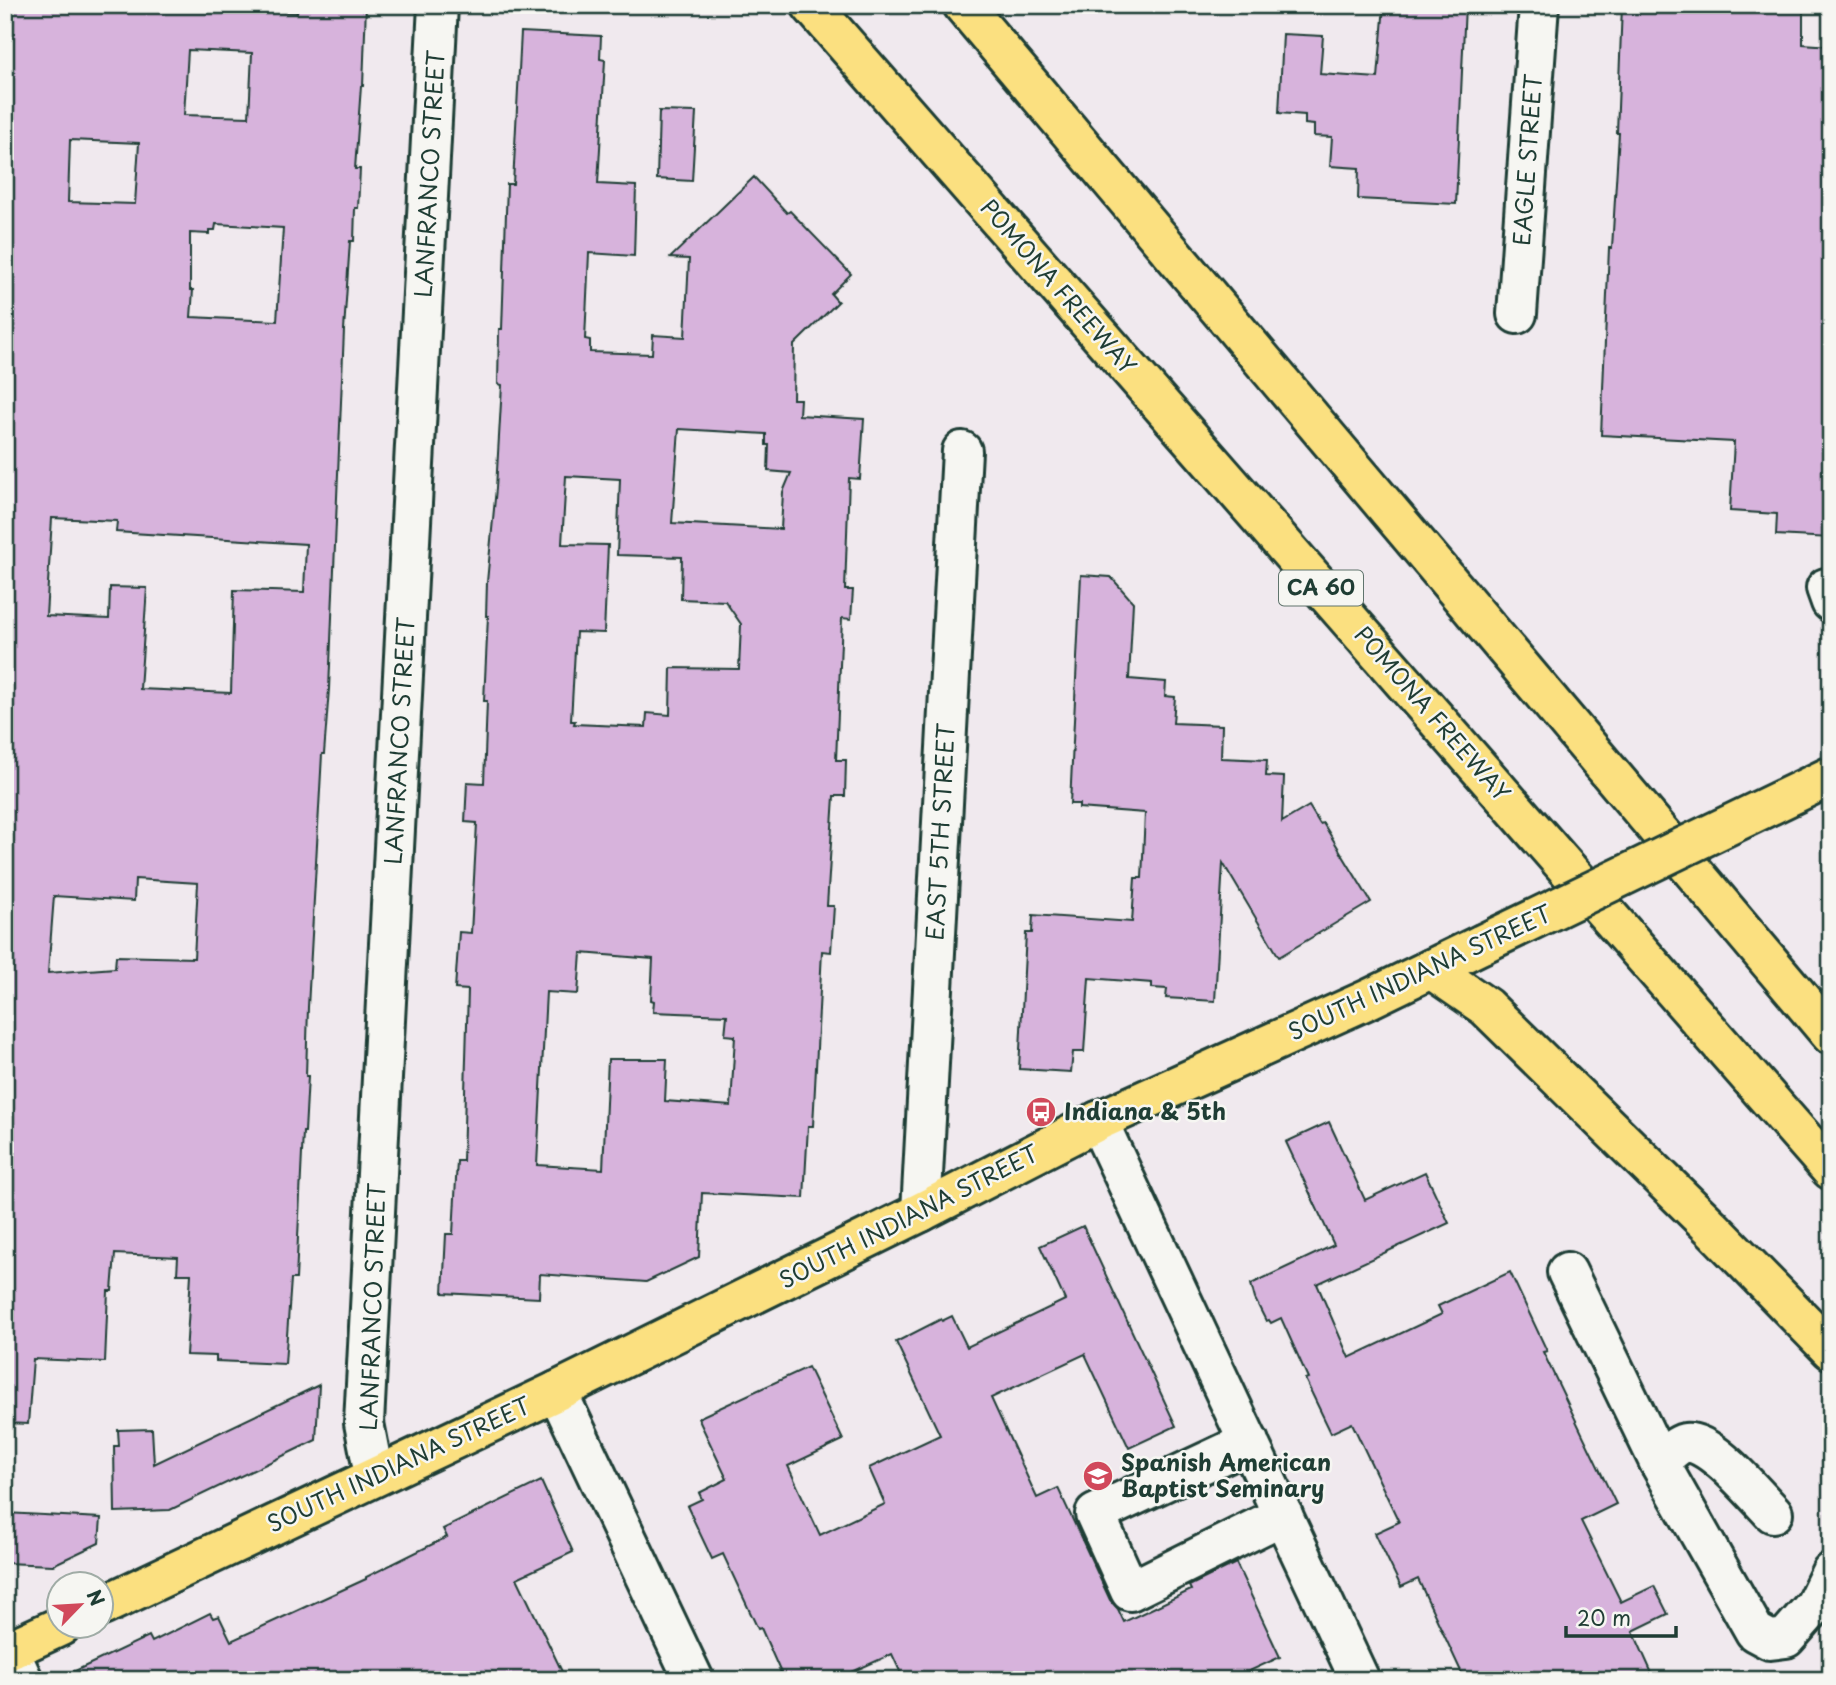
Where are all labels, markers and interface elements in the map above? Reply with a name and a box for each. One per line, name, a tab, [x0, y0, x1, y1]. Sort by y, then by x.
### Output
street label: LANFRANCO STREET	[405, 49, 452, 298]
street label: EAGLE STREET	[1503, 73, 1550, 247]
street label: POMONA FREEWAY	[973, 190, 1146, 382]
road number: CA 60	[1279, 570, 1363, 606]
street label: LANFRANCO STREET	[375, 616, 422, 865]
street label: POMONA FREEWAY	[1347, 617, 1520, 809]
street label: EAST 5TH STREET	[916, 722, 963, 941]
street label: SOUTH INDIANA STREET	[1282, 895, 1557, 1048]
place label: Indiana & 5th	[1064, 1093, 1226, 1128]
bus stop icon: Indiana & 5th	[1024, 1095, 1058, 1129]
street label: SOUTH INDIANA STREET	[773, 1135, 1044, 1296]
street label: LANFRANCO STREET	[350, 1182, 393, 1431]
street label: SOUTH INDIANA STREET	[261, 1387, 536, 1540]
place label: Spanish American Baptist Seminary	[1121, 1444, 1331, 1505]
school or university icon: Spanish American Baptist Seminary	[1081, 1459, 1115, 1493]
north arrow	[46, 1570, 116, 1640]
text: N	[80, 1585, 112, 1610]
scale bar	[1566, 1594, 1677, 1638]
text: 20 m	[1577, 1601, 1631, 1633]

